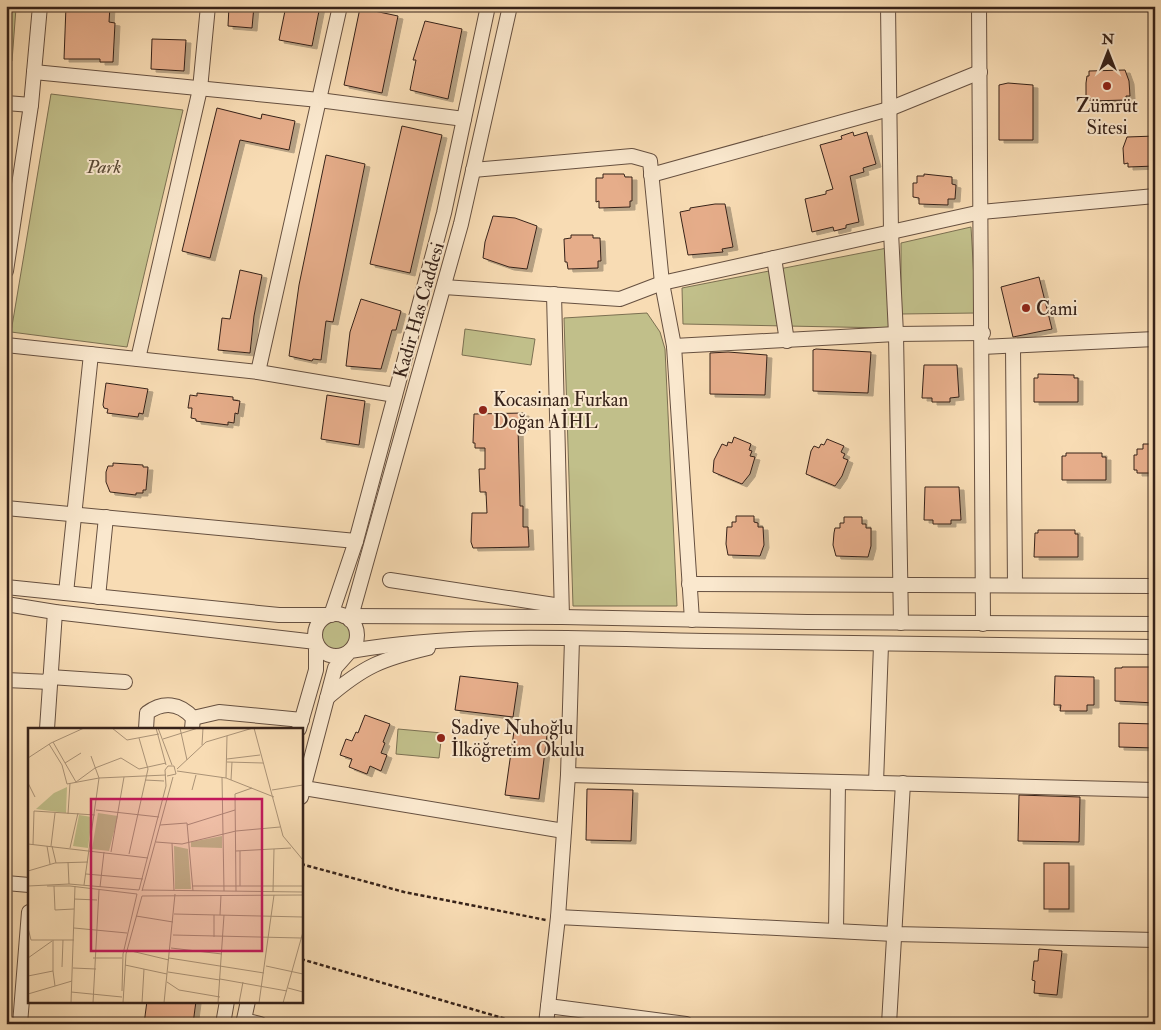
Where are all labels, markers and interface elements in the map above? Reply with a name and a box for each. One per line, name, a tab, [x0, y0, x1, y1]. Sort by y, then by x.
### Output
north arrow	[1084, 28, 1134, 78]
text: N	[1101, 31, 1115, 48]
marker: Zümrüt Sitesi	[1101, 80, 1113, 92]
place label: Zümrüt Sitesi	[1076, 94, 1138, 140]
park label: Park	[86, 155, 122, 179]
street label: Kadir Has Caddesi	[388, 240, 450, 381]
place label: Cami	[1036, 297, 1077, 321]
marker: Cami	[1020, 302, 1032, 314]
place label: Kocasinan Furkan Doğan AİHL	[493, 388, 629, 434]
marker: Kocasinan Furkan Doğan AİHL	[477, 404, 489, 416]
place label: Sadiye Nuhoğlu İlköğretim Okulu	[451, 716, 585, 762]
inset map	[28, 728, 302, 1002]
marker: Sadiye Nuhoğlu İlköğretim Okulu	[435, 732, 447, 744]

